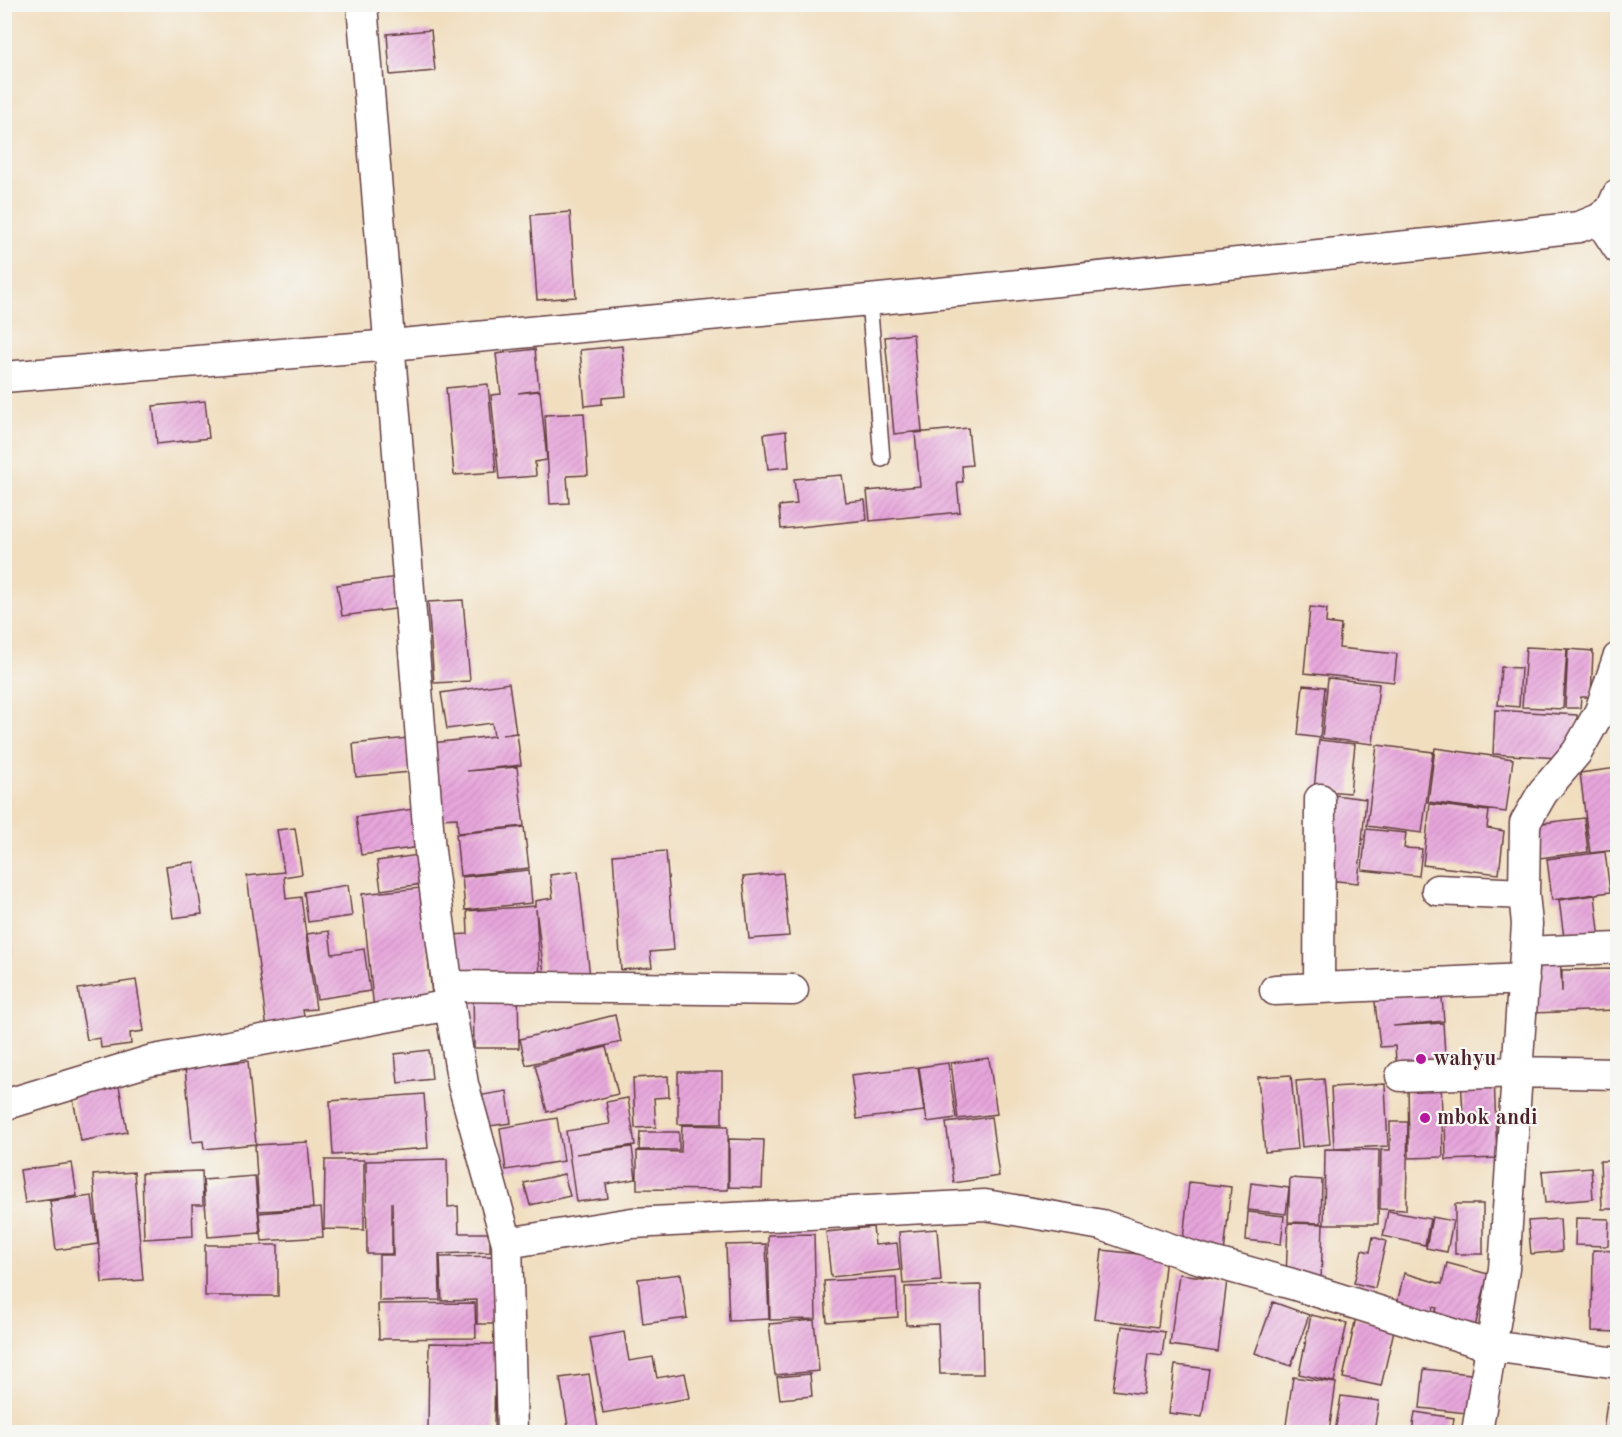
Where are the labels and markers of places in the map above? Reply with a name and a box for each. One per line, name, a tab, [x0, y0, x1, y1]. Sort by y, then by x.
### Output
place label: wahyu	[1433, 1048, 1496, 1070]
marker: wahyu	[1414, 1052, 1428, 1066]
place label: mbok andi	[1437, 1107, 1538, 1129]
marker: mbok andi	[1418, 1111, 1432, 1125]

